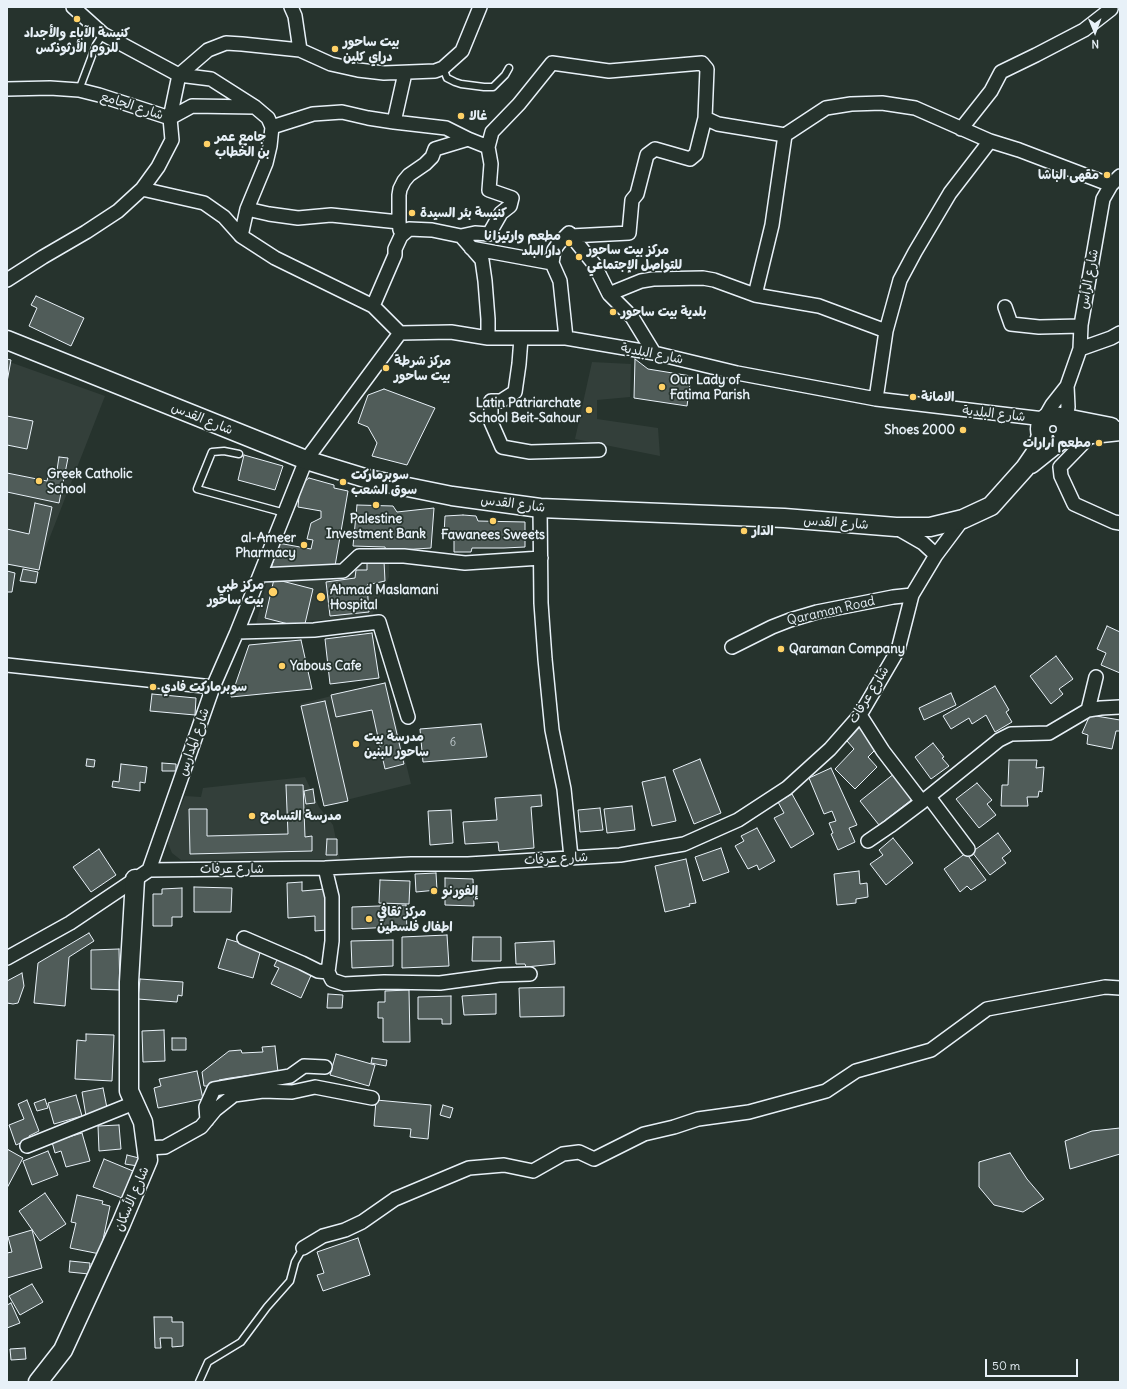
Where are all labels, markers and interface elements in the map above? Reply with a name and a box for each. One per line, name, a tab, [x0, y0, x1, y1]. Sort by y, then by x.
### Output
north arrow	[1075, 12, 1115, 52]
marker: كنيسة الآباء والأجداد للروم الأرثوذكس	[72, 14, 82, 24]
place label: كنيسة الآباء والأجداد للروم الأرثوذكس	[24, 25, 130, 56]
place label: بيت ساحور دراي كلين	[343, 34, 399, 65]
text: N	[1091, 37, 1099, 51]
marker: بيت ساحور دراي كلين	[330, 44, 340, 54]
street label: شارع الجامع	[99, 88, 165, 124]
place label: غالا	[469, 108, 487, 124]
marker: غالا	[456, 111, 466, 121]
place label: جامع عمر بن الخطاب	[215, 129, 270, 160]
marker: جامع عمر بن الخطاب	[202, 139, 212, 149]
place label: مقهى الباشا	[1038, 167, 1099, 183]
marker: مقهى الباشا	[1102, 170, 1112, 180]
place label: كنيسة بئر السيدة	[420, 205, 507, 221]
marker: كنيسة بئر السيدة	[407, 208, 417, 218]
place label: مطعم وارتيزانا دار البلد	[484, 228, 561, 259]
marker: مطعم وارتيزانا دار البلد	[564, 238, 574, 248]
place label: مركز بيت ساحور للتواصل الإجتماعي	[587, 242, 682, 273]
street label: شارع الرأس	[1076, 248, 1102, 310]
marker: مركز بيت ساحور للتواصل الإجتماعي	[574, 252, 584, 262]
place label: بلدية بيت ساحور	[621, 304, 706, 320]
marker: بلدية بيت ساحور	[608, 307, 618, 317]
street label: شارع البلدية	[619, 340, 685, 368]
place label: مركز شرطة بيت ساحور	[394, 353, 451, 384]
marker: مركز شرطة بيت ساحور	[381, 363, 391, 373]
place label: Our Lady of Fatima Parish	[670, 372, 750, 403]
marker: Our Lady of Fatima Parish	[657, 382, 667, 392]
place label: الامانة	[921, 389, 954, 405]
marker: الامانة	[908, 392, 918, 402]
place label: Latin Patriarchate School Beit-Sahour	[469, 395, 581, 426]
street label: شارع القدس	[169, 400, 235, 438]
street label: شارع البلدية	[962, 403, 1026, 425]
marker: Latin Patriarchate School Beit-Sahour	[584, 405, 594, 415]
place label: Shoes 2000	[884, 422, 955, 438]
marker: Shoes 2000	[958, 425, 968, 435]
place label: مطعم أرارات	[1023, 435, 1091, 451]
marker: مطعم أرارات	[1094, 438, 1104, 448]
place label: Greek Catholic School	[47, 466, 133, 497]
place label: سوبرماركت سوق الشعب	[351, 467, 417, 498]
marker: Greek Catholic School	[34, 476, 44, 486]
marker: سوبرماركت سوق الشعب	[338, 477, 348, 487]
street label: شارع القدس	[480, 492, 546, 516]
marker: Palestine Investment Bank	[371, 500, 381, 510]
place label: Palestine Investment Bank	[326, 511, 426, 542]
street label: شارع القدس	[803, 513, 869, 533]
marker: Fawanees Sweets	[488, 516, 498, 526]
place label: الدار	[752, 523, 774, 539]
marker: الدار	[739, 526, 749, 536]
place label: Fawanees Sweets	[441, 527, 545, 543]
place label: al-Ameer Pharmacy	[235, 530, 296, 561]
marker: al-Ameer Pharmacy	[299, 540, 309, 550]
place label: مركز طبي بيت ساحور	[208, 577, 264, 608]
place label: Ahmad Maslamani Hospital	[330, 582, 439, 613]
marker: مركز طبي بيت ساحور	[267, 586, 279, 598]
marker: Ahmad Maslamani Hospital	[315, 591, 327, 603]
street label: Qaraman Road	[786, 593, 876, 629]
place label: Qaraman Company	[789, 641, 905, 657]
marker: Qaraman Company	[776, 644, 786, 654]
place label: Yabous Cafe	[290, 658, 362, 674]
marker: Yabous Cafe	[277, 661, 287, 671]
street label: شارع عرفات	[845, 664, 893, 726]
place label: سوبرماركت فادي	[161, 679, 247, 695]
marker: سوبرماركت فادي	[148, 682, 158, 692]
street label: شارع المدارس	[175, 706, 213, 778]
place label: مدرسة بيت ساحور للبنين	[364, 729, 429, 760]
house number: 6	[450, 736, 456, 750]
marker: مدرسة بيت ساحور للبنين	[351, 739, 361, 749]
place label: مدرسة التسامح	[260, 808, 342, 824]
marker: مدرسة التسامح	[247, 811, 257, 821]
street label: شارع عرفات	[524, 850, 588, 868]
street label: شارع عرفات	[200, 861, 264, 877]
place label: إلفورنو	[442, 883, 478, 899]
marker: إلفورنو	[429, 886, 439, 896]
place label: مركز ثقافي اطفال فلسطين	[377, 904, 453, 935]
marker: مركز ثقافي اطفال فلسطين	[364, 914, 374, 924]
street label: شارع الأسكان	[111, 1164, 153, 1234]
scale bar	[987, 1351, 1080, 1377]
text: 50 m	[992, 1358, 1020, 1373]

